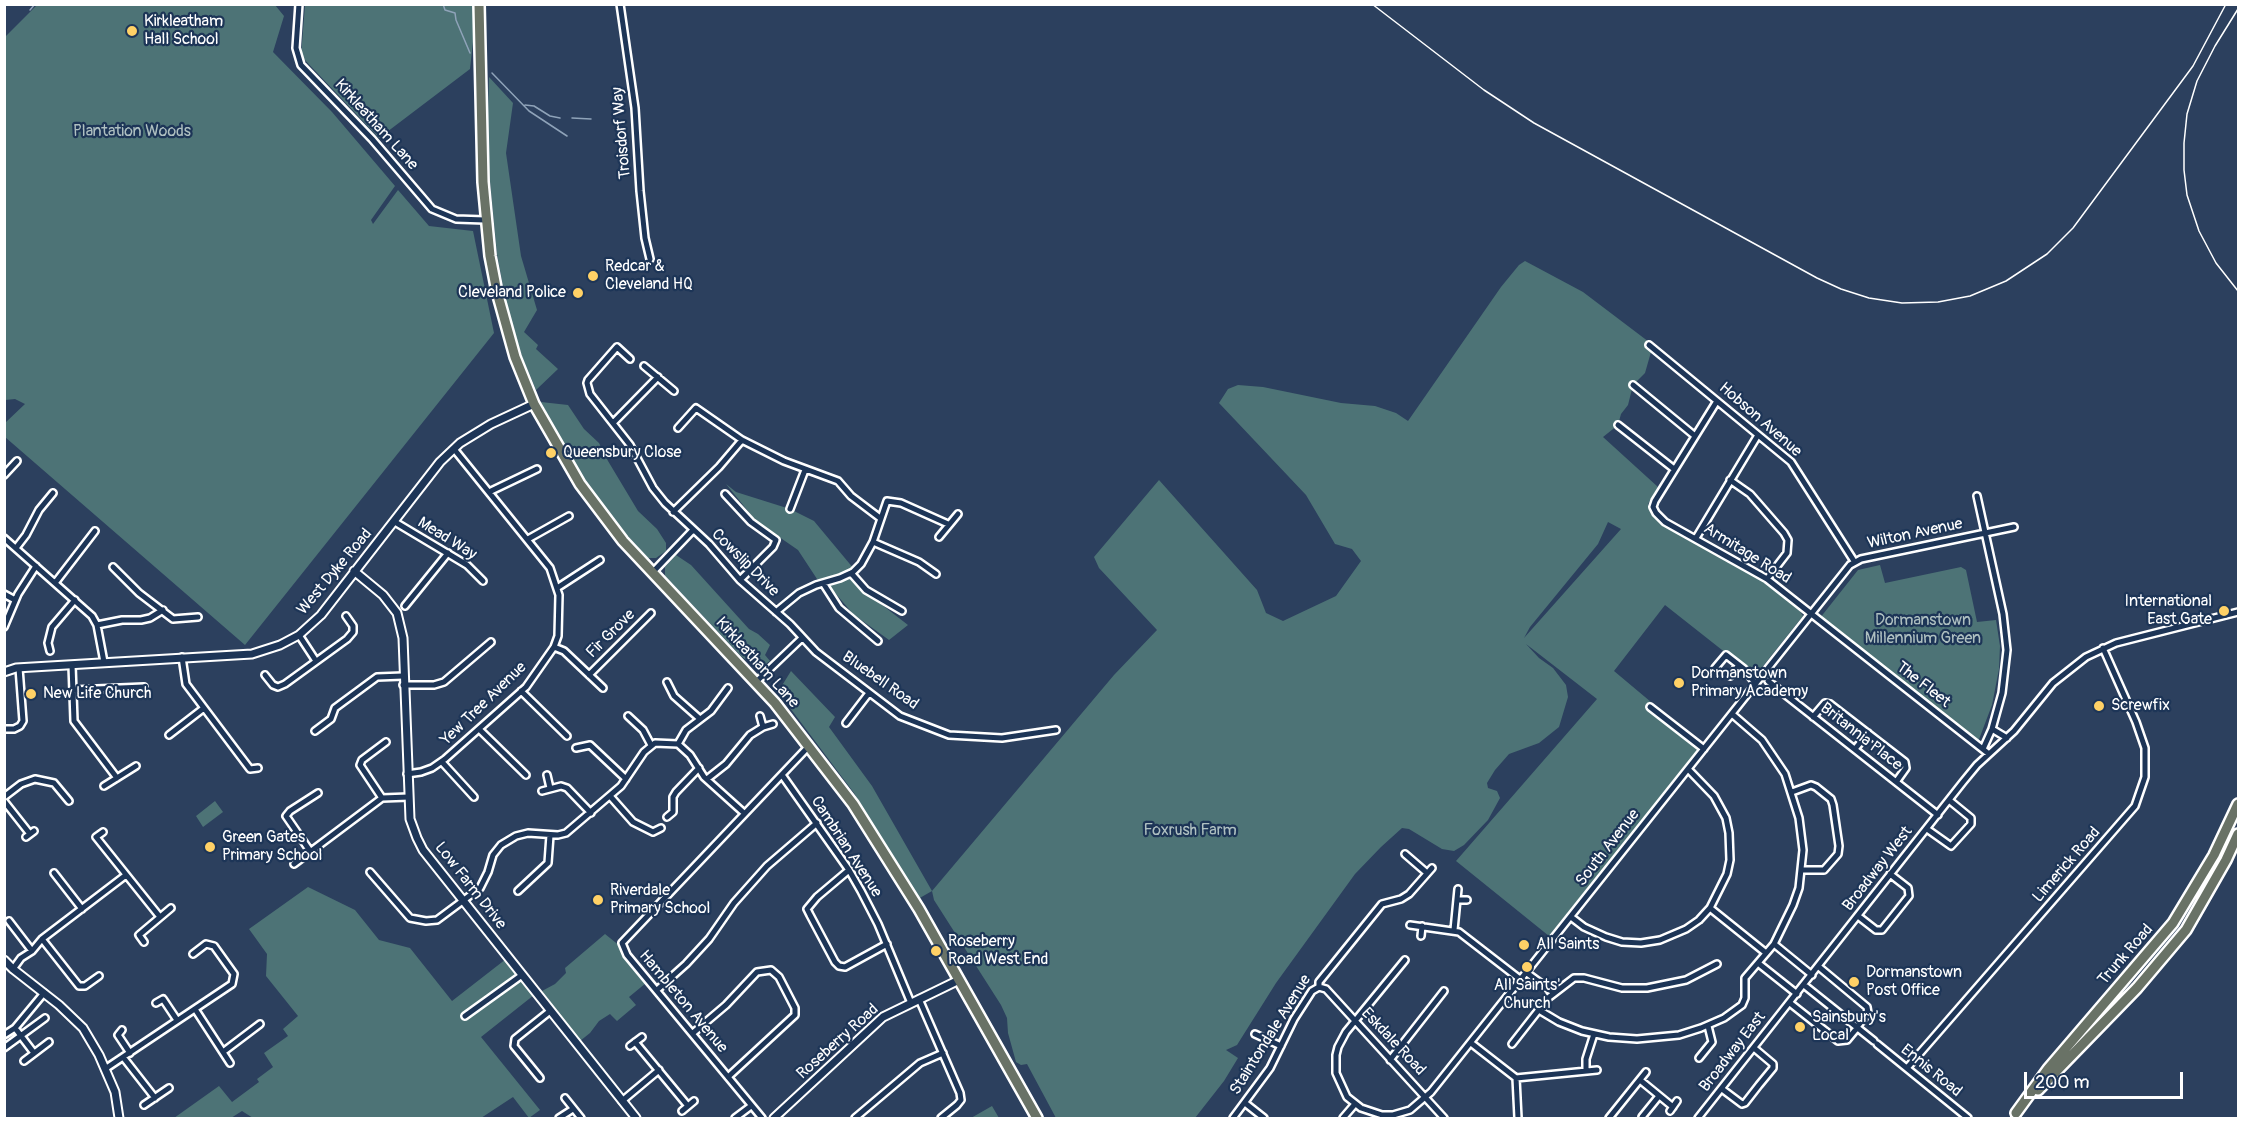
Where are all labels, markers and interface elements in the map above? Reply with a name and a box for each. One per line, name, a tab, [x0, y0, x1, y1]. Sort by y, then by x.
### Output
place label: Kirkleatham Hall School	[144, 12, 223, 50]
marker: Kirkleatham Hall School	[125, 24, 139, 38]
street label: Kirkleatham Lane	[330, 76, 422, 174]
street label: Troisdorf Way	[608, 86, 636, 180]
park label: Plantation Woods	[73, 122, 191, 142]
place label: Redcar & Cleveland HQ	[605, 257, 693, 295]
marker: Redcar & Cleveland HQ	[586, 269, 600, 283]
place label: Cleveland Police	[458, 283, 566, 303]
marker: Cleveland Police	[571, 286, 585, 300]
street label: Hobson Avenue	[1715, 379, 1805, 461]
place label: Queensbury Close	[563, 443, 681, 463]
marker: Queensbury Close	[544, 446, 558, 460]
street label: Mead Way	[414, 513, 480, 565]
street label: Wilton Avenue	[1866, 515, 1964, 553]
street label: Armitage Road	[1700, 519, 1794, 589]
street label: West Dyke Road	[293, 525, 377, 619]
street label: Cowslip Drive	[707, 525, 783, 601]
place label: International East Gate	[2124, 592, 2212, 630]
marker: International East Gate	[2217, 604, 2231, 618]
street label: Fir Grove	[583, 606, 639, 662]
park label: Dormanstown Millennium Green	[1865, 611, 1981, 649]
street label: Kirkleatham Lane	[711, 614, 803, 712]
street label: Bluebell Road	[838, 648, 922, 714]
street label: Yew Tree Avenue	[437, 658, 531, 750]
street label: The Fleet	[1892, 658, 1954, 712]
place label: Dormanstown Primary Academy	[1691, 664, 1808, 702]
marker: Dormanstown Primary Academy	[1672, 676, 1686, 690]
place label: New Life Church	[43, 684, 152, 704]
marker: New Life Church	[24, 687, 38, 701]
place label: Screwfix	[2111, 696, 2170, 716]
street label: Britannia Place	[1816, 699, 1906, 775]
marker: Screwfix	[2092, 699, 2106, 713]
street label: Cambrian Avenue	[806, 793, 886, 901]
street label: South Avenue	[1572, 806, 1644, 890]
park label: Foxrush Farm	[1143, 821, 1237, 841]
street label: Broadway West	[1839, 823, 1917, 915]
street label: Limerick Road	[2029, 823, 2105, 907]
place label: Green Gates Primary School	[222, 828, 322, 866]
street label: Low Farm Drive	[430, 839, 510, 933]
marker: Green Gates Primary School	[203, 840, 217, 854]
place label: Riverdale Primary School	[610, 881, 710, 919]
marker: Riverdale Primary School	[591, 893, 605, 907]
street label: Trunk Road	[2094, 921, 2158, 989]
place label: Roseberry Road West End	[948, 932, 1048, 970]
place label: All Saints	[1536, 935, 1599, 955]
marker: All Saints	[1517, 938, 1531, 952]
marker: Roseberry Road West End	[929, 944, 943, 958]
street label: Hambleton Avenue	[635, 947, 731, 1057]
marker: All Saints' Church	[1520, 960, 1534, 974]
place label: Dormanstown Post Office	[1866, 963, 1962, 1001]
street label: Staintondale Avenue	[1226, 971, 1316, 1099]
marker: Dormanstown Post Office	[1847, 975, 1861, 989]
place label: All Saints' Church	[1494, 976, 1560, 1014]
street label: Roseberry Road	[793, 1000, 883, 1084]
street label: Eskdale Road	[1357, 1004, 1429, 1080]
street label: Broadway East	[1696, 1008, 1770, 1096]
place label: Sainsbury's Local	[1812, 1008, 1886, 1046]
marker: Sainsbury's Local	[1793, 1020, 1807, 1034]
street label: Ennis Road	[1897, 1041, 1965, 1101]
scale bar	[2027, 1060, 2186, 1098]
text: 200 m	[2035, 1071, 2090, 1094]

